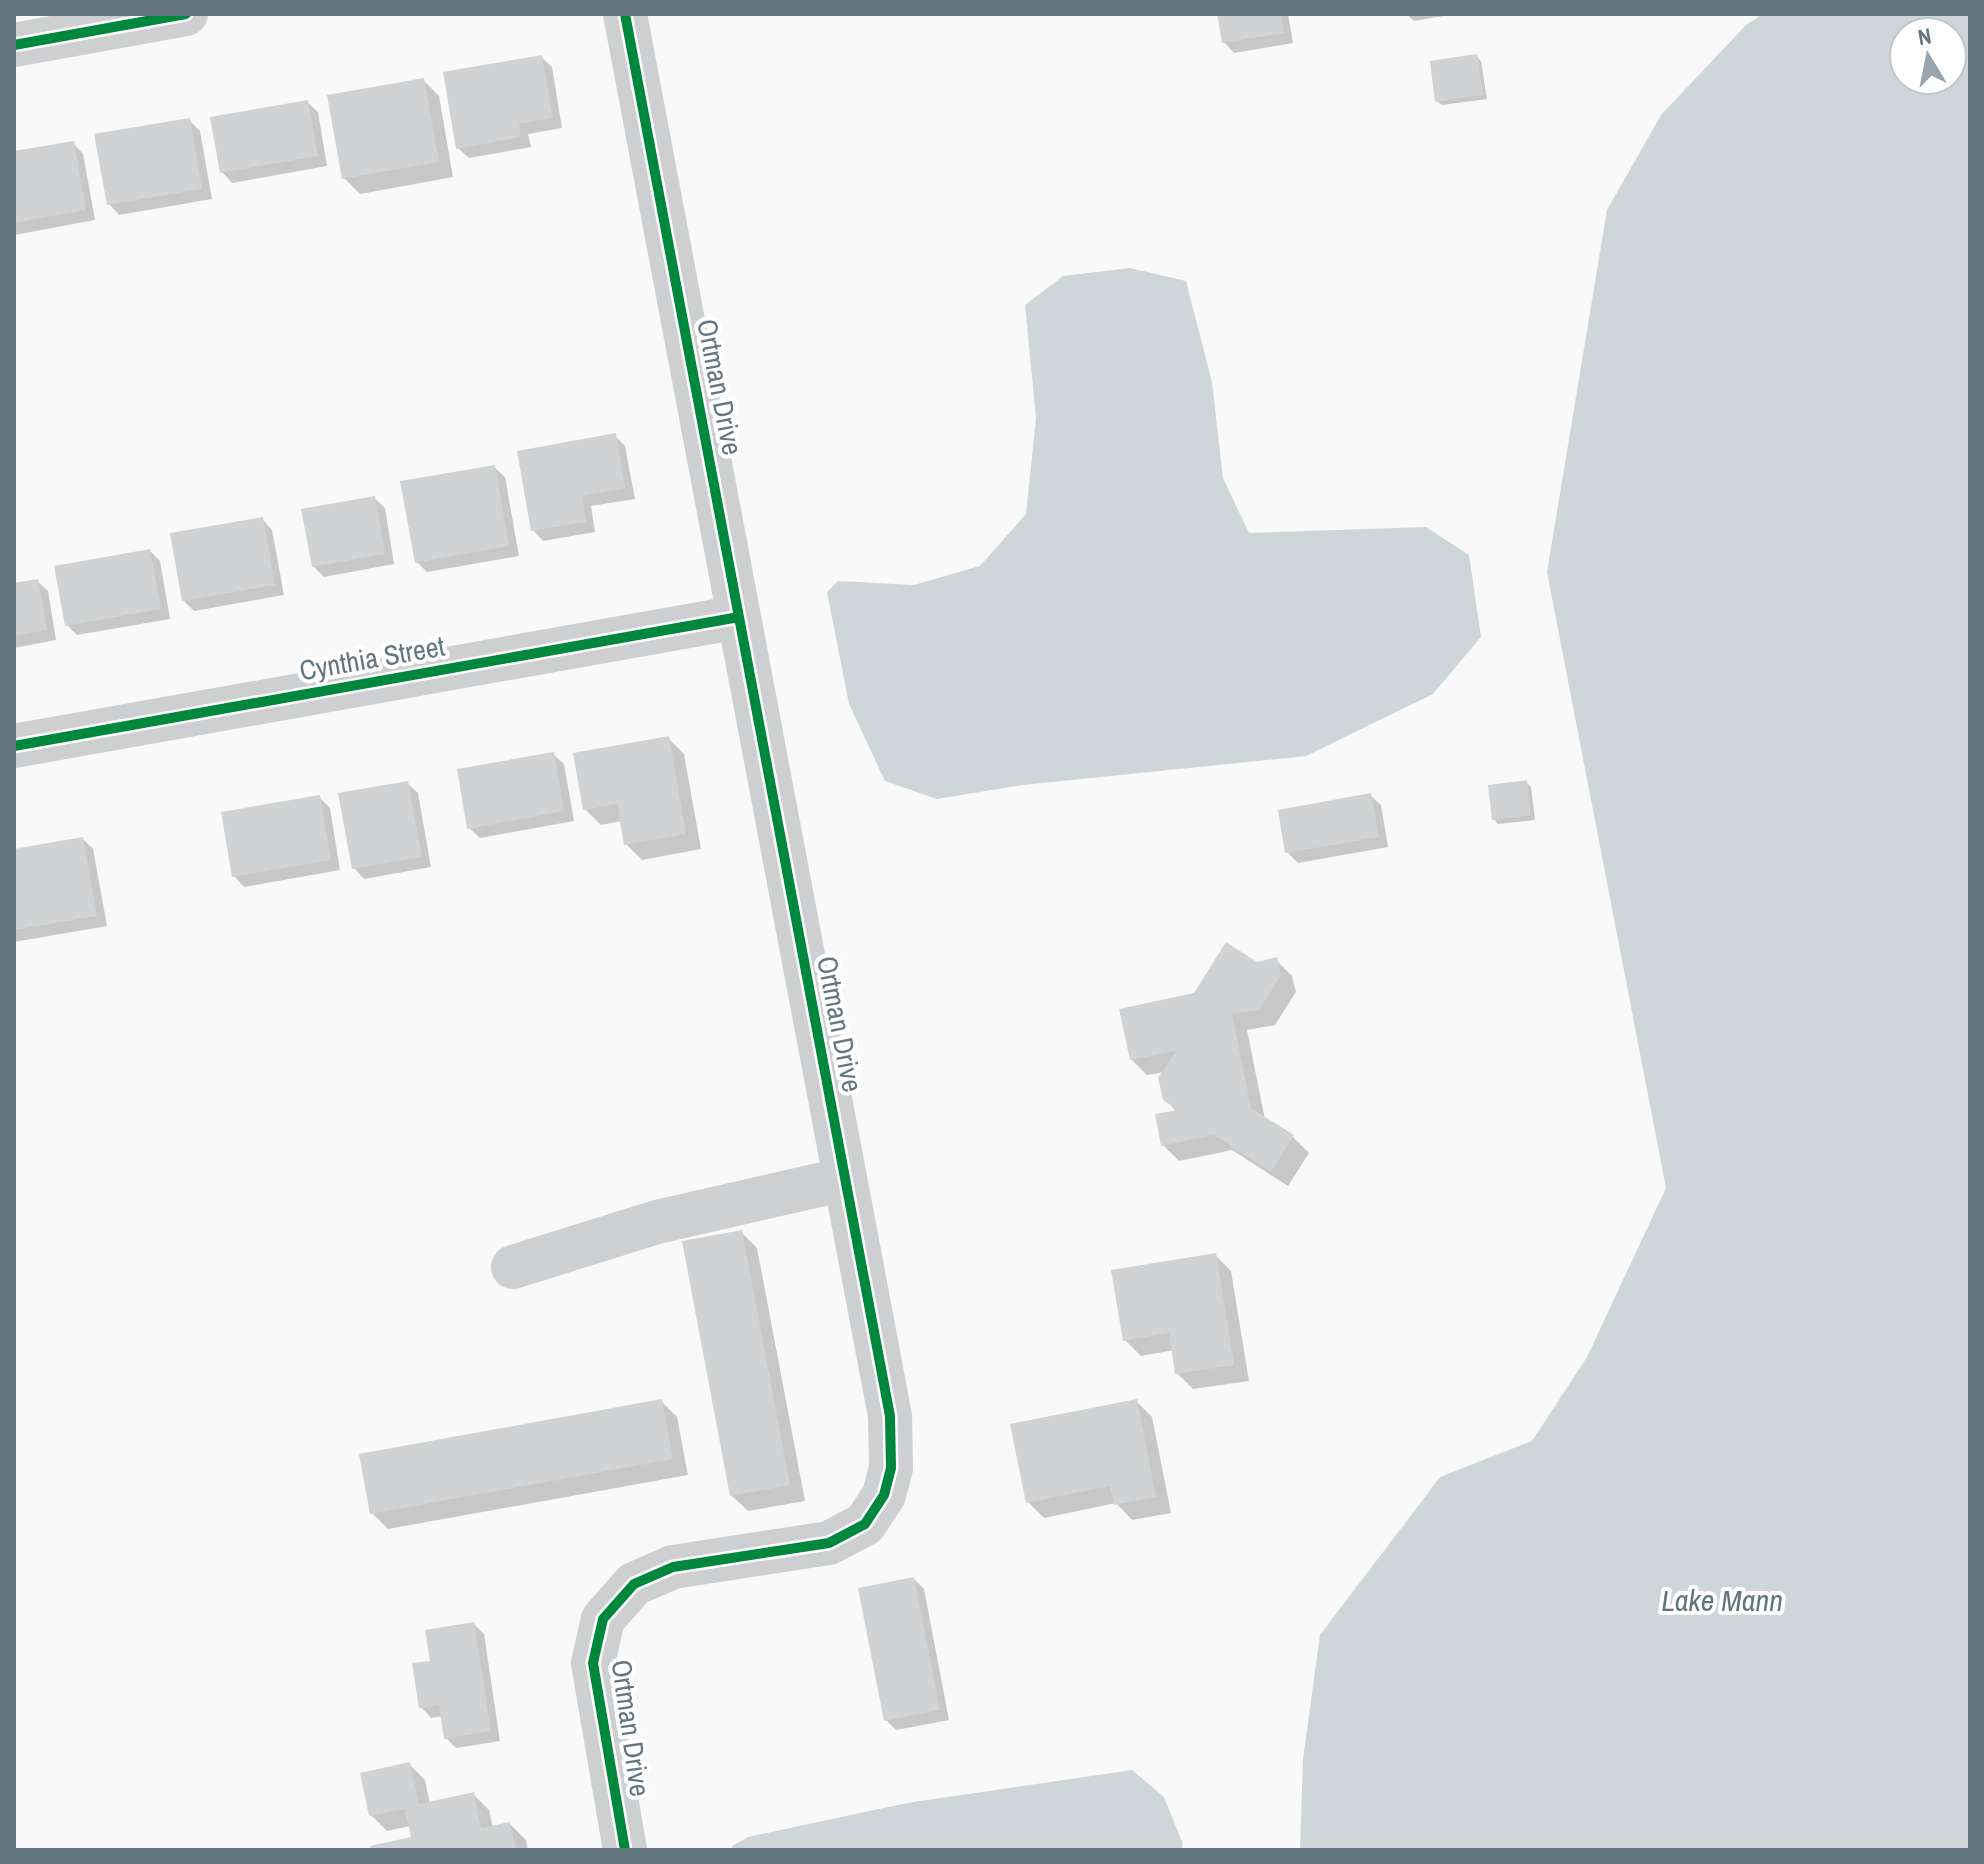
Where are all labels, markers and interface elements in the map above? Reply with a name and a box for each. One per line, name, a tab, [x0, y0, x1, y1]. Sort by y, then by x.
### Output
north arrow	[1888, 16, 1968, 96]
text: N	[1916, 20, 1934, 52]
street label: Ortman Drive	[688, 316, 752, 458]
street label: Cynthia Street	[296, 627, 448, 689]
street label: Ortman Drive	[808, 953, 872, 1095]
water label: Lake Mann	[1661, 1580, 1783, 1620]
street label: Ortman Drive	[603, 1657, 659, 1799]

